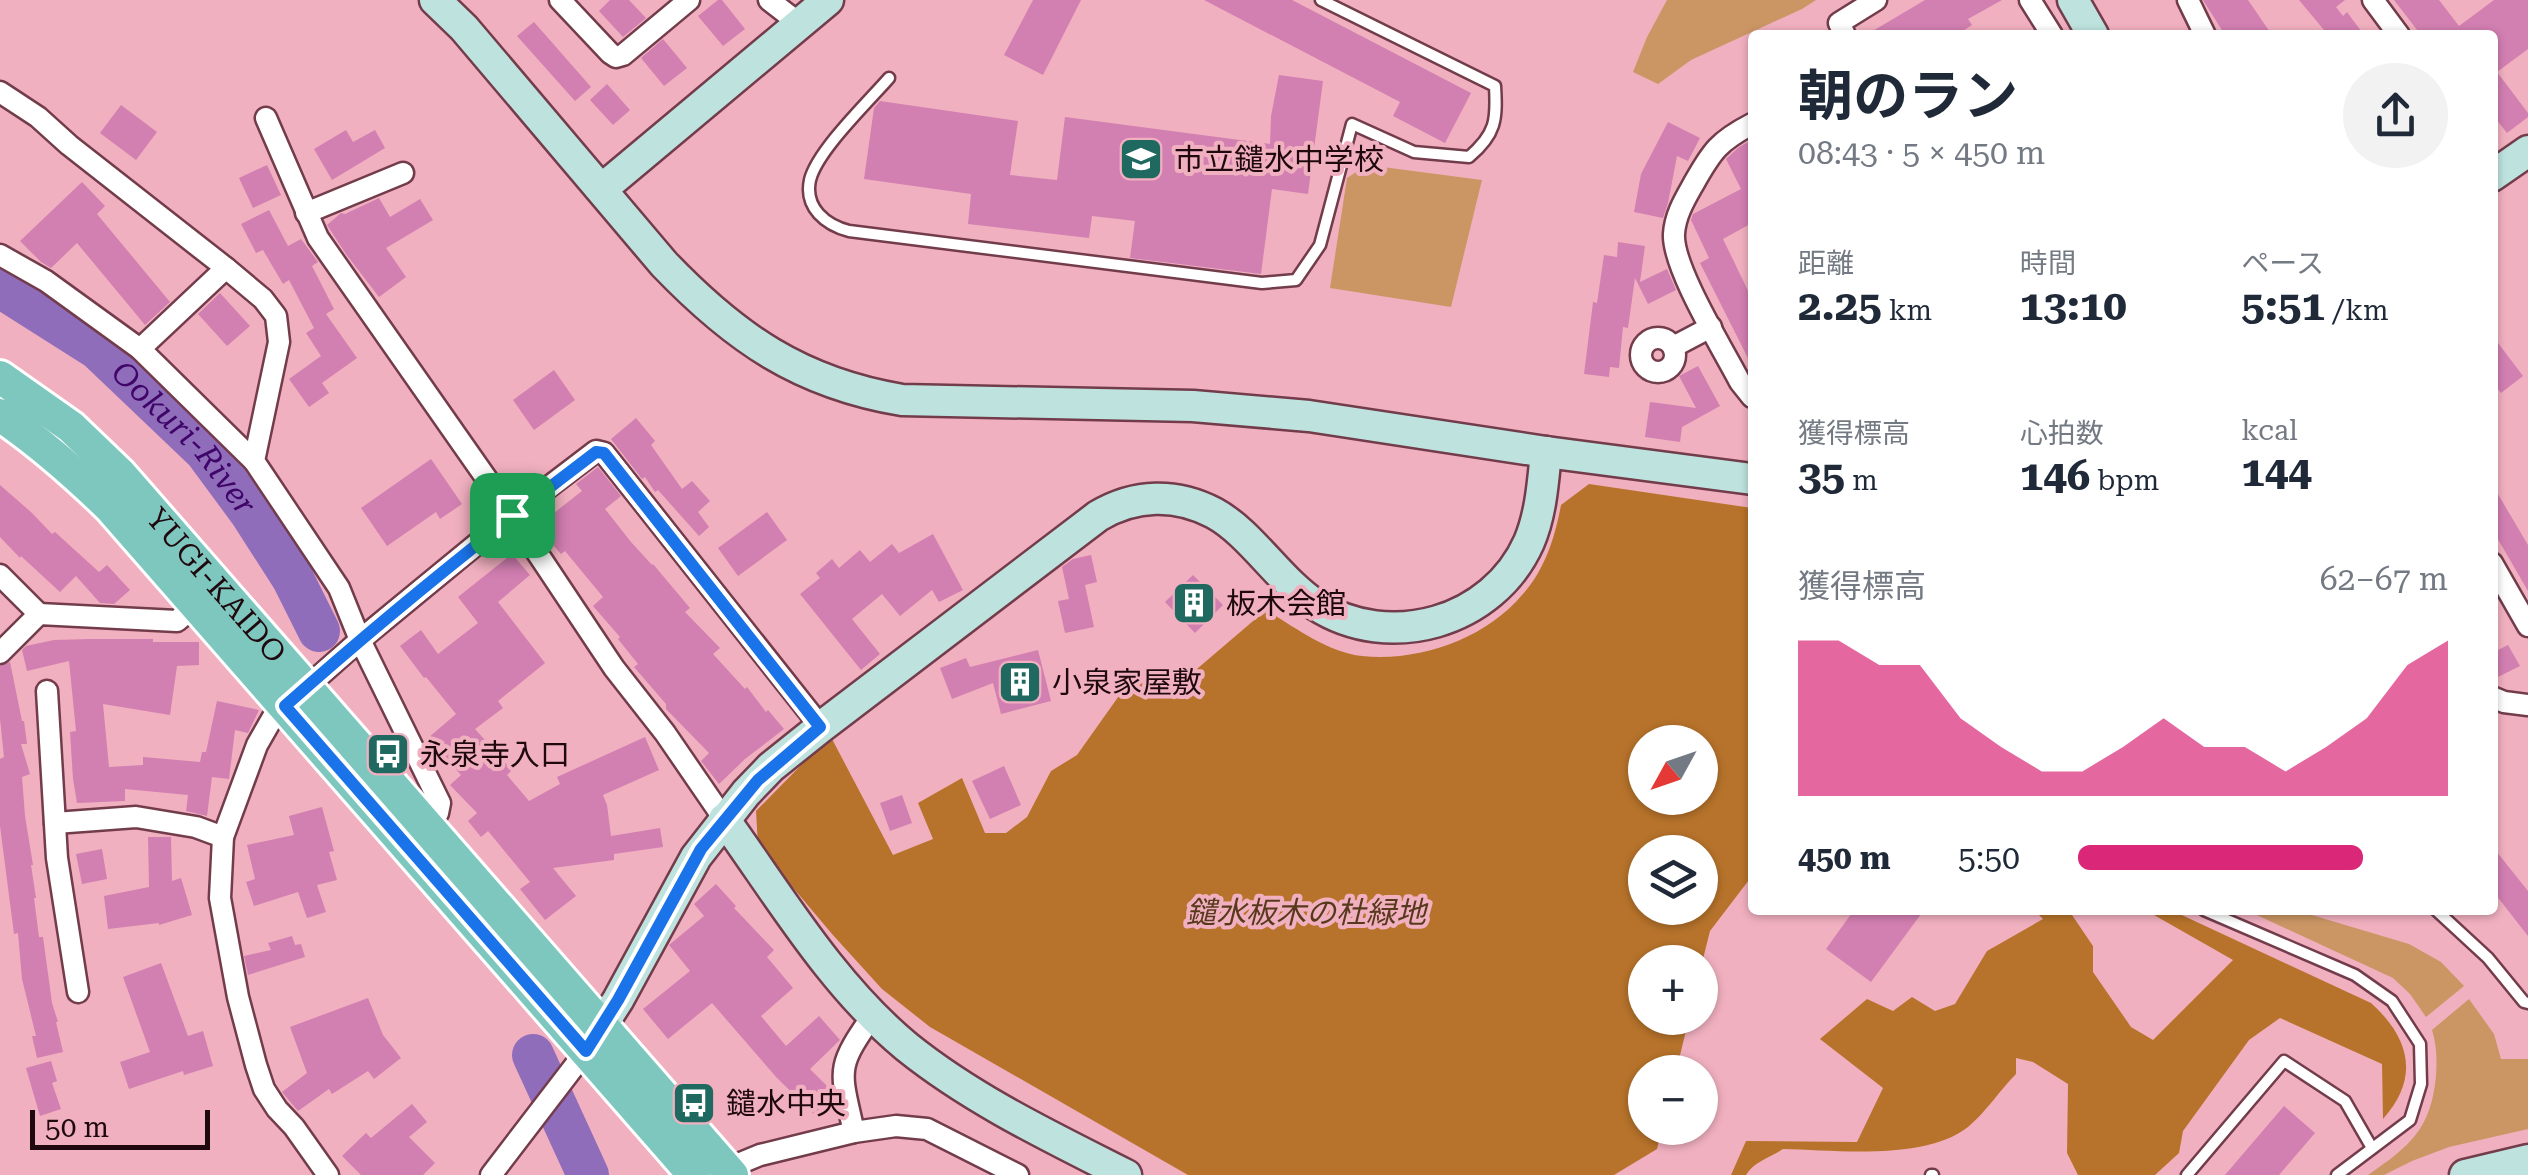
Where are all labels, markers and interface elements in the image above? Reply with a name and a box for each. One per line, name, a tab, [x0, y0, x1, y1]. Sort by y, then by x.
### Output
button: share	[2343, 63, 2448, 168]
text: 朝のラン	[1798, 64, 2018, 128]
text: 08:43 · 5 × 450 m	[1798, 134, 2045, 172]
school or university icon: 市立鑓水中学校	[1118, 136, 1164, 182]
place label: 市立鑓水中学校	[1174, 142, 1384, 177]
text: 距離	[1798, 247, 1854, 280]
text: 時間	[2020, 247, 2076, 280]
text: ペース	[2241, 247, 2324, 280]
text: 2.25	[1798, 281, 1882, 330]
text: 13:10	[2020, 281, 2127, 330]
text: 5:51	[2241, 281, 2325, 330]
text: km	[1882, 294, 1932, 327]
text: /km	[2325, 294, 2389, 327]
water label: Ookuri-River	[104, 353, 264, 522]
text: kcal	[2241, 414, 2298, 447]
text: 獲得標高	[1798, 417, 1910, 450]
text: 心拍数	[2020, 417, 2104, 450]
text: 144	[2241, 447, 2312, 496]
text: 35	[1798, 451, 1845, 500]
text: 146	[2020, 451, 2090, 500]
text: m	[1845, 464, 1878, 497]
text: bpm	[2090, 464, 2159, 497]
pin	[470, 473, 555, 558]
icon: arrive	[485, 488, 540, 543]
street label: YUGI-KAIDO	[140, 500, 294, 670]
text: 62–67 m	[2320, 560, 2448, 598]
text: 獲得標高	[1798, 567, 1926, 605]
building icon: 板木会館	[1171, 580, 1217, 626]
place label: 板木会館	[1226, 586, 1346, 621]
building icon: 小泉家屋敷	[997, 659, 1043, 705]
place label: 小泉家屋敷	[1052, 665, 1202, 700]
north arrow	[1628, 725, 1718, 815]
map controls	[1628, 725, 1718, 1145]
bus stop icon: 永泉寺入口	[365, 731, 411, 777]
place label: 永泉寺入口	[420, 737, 570, 772]
button: layers	[1628, 835, 1718, 925]
text: 450 m	[1798, 839, 1891, 877]
text: 5:50	[1958, 839, 2020, 877]
park label: 鑓水板木の杜緑地	[1186, 895, 1429, 930]
button: +	[1628, 945, 1718, 1035]
button: −	[1628, 1055, 1718, 1145]
bus stop icon: 鑓水中央	[671, 1080, 717, 1126]
place label: 鑓水中央	[726, 1086, 846, 1121]
scale bar	[30, 1105, 210, 1150]
text: 50 m	[45, 1111, 109, 1144]

